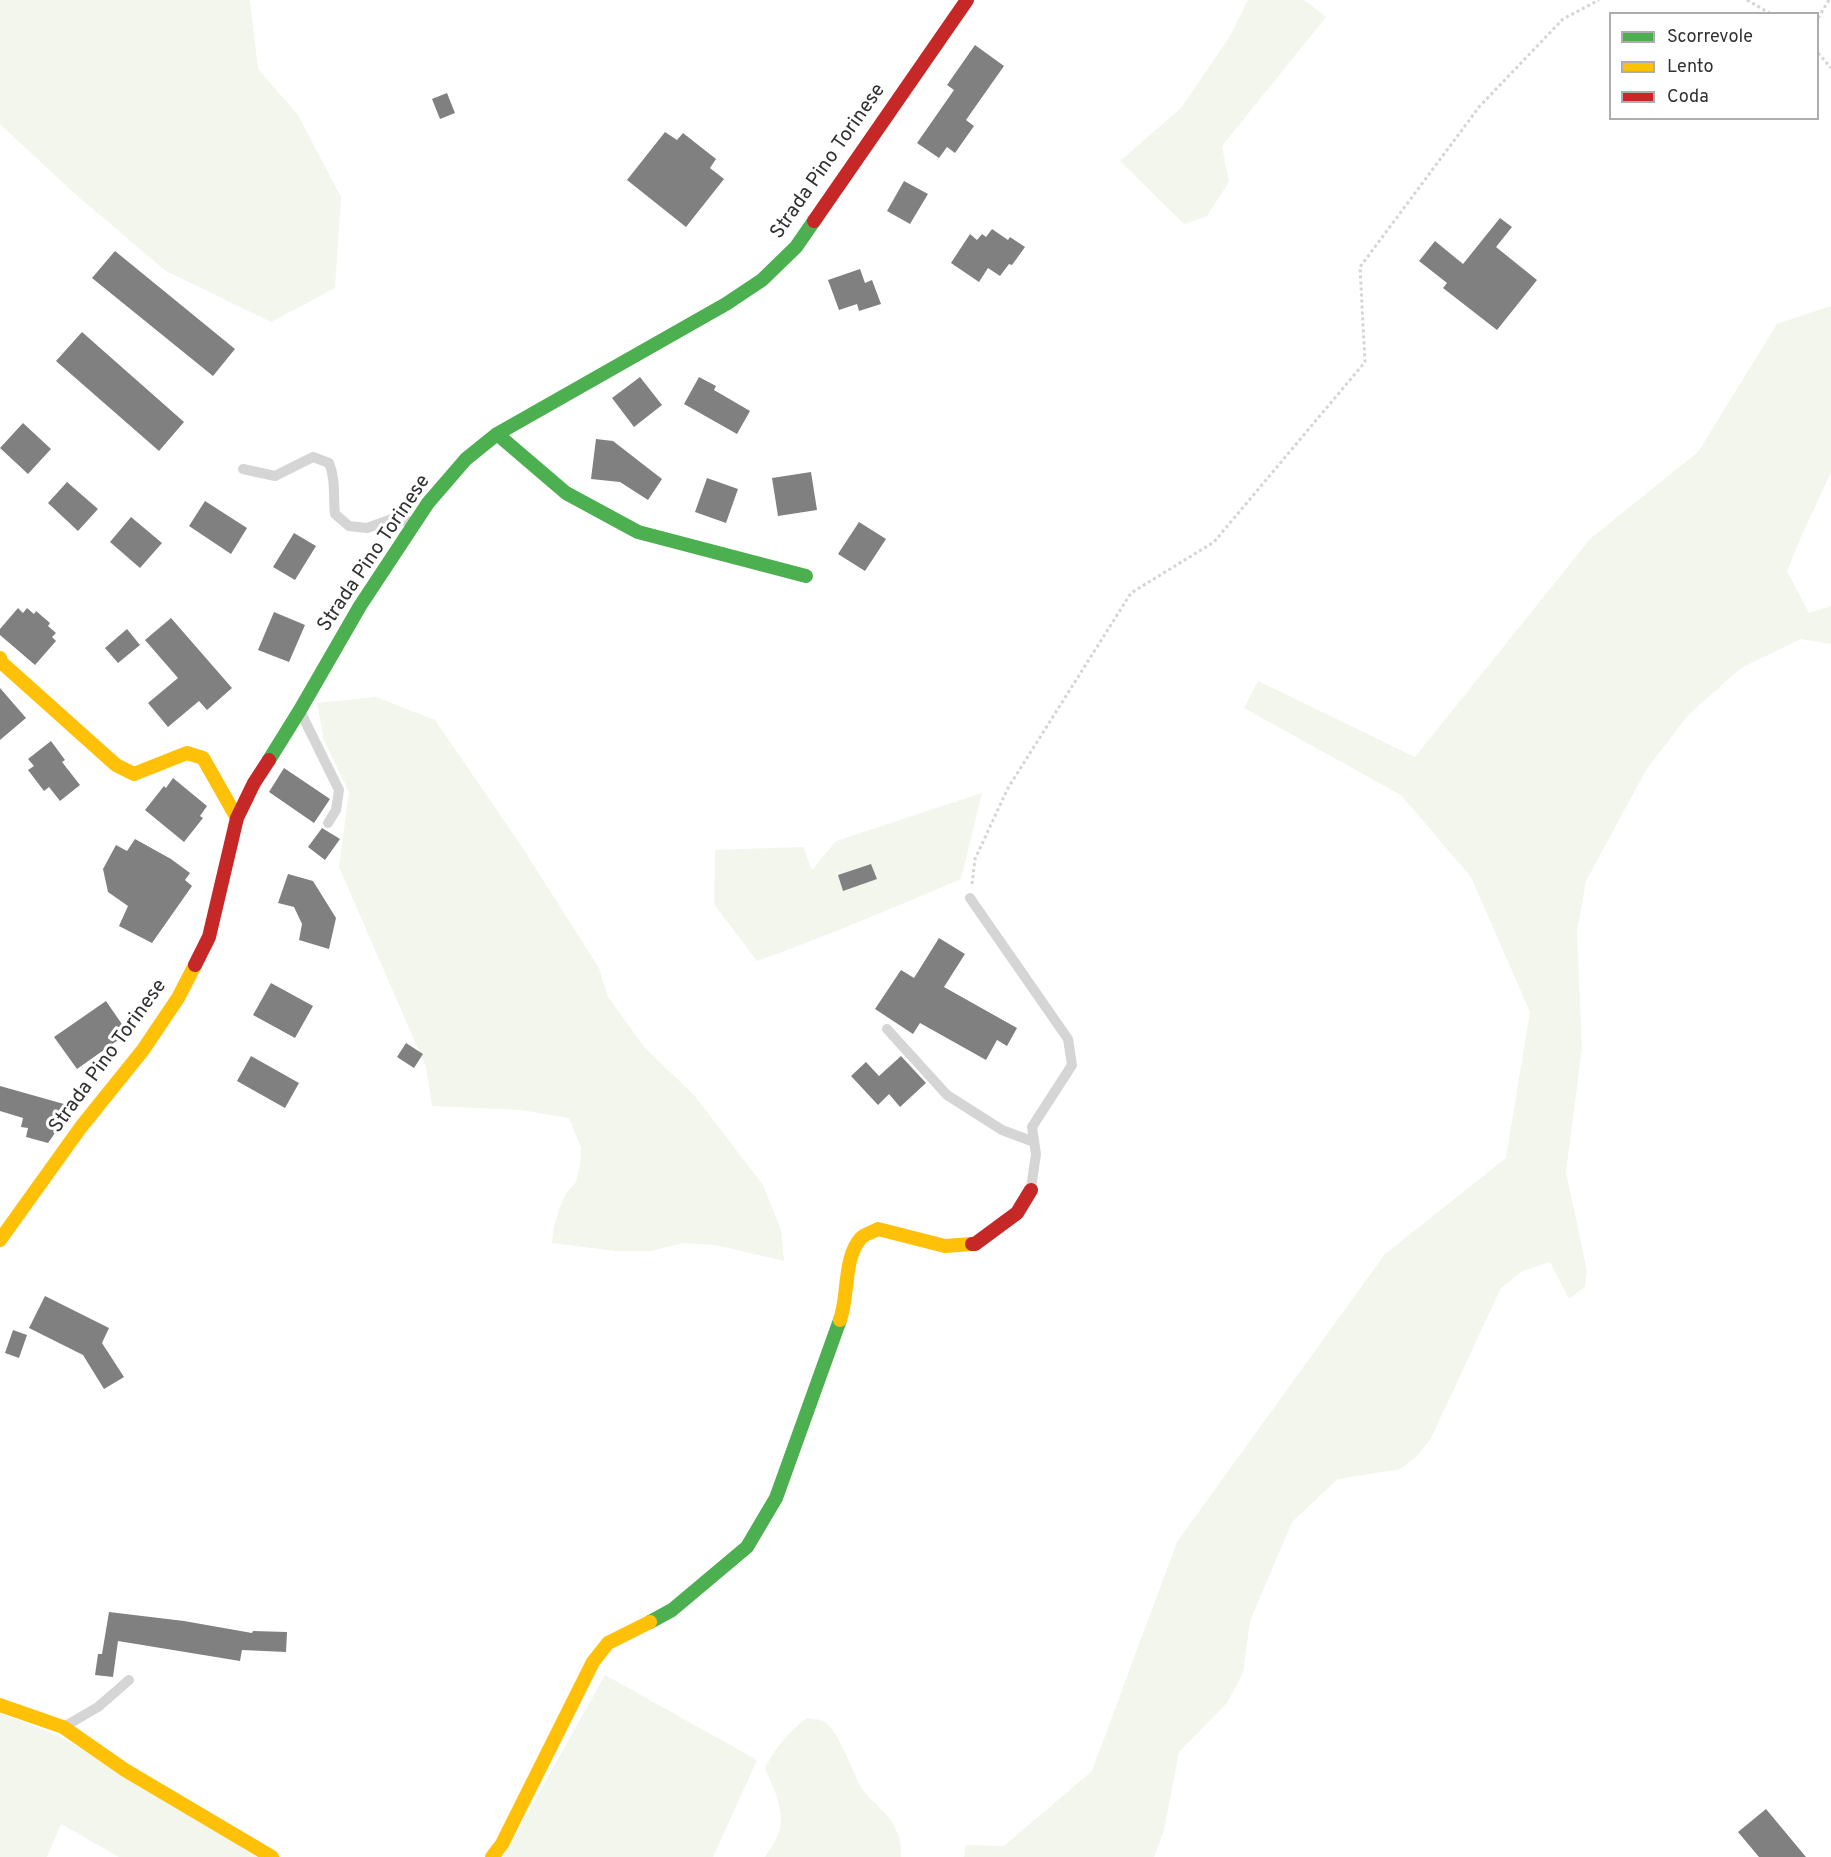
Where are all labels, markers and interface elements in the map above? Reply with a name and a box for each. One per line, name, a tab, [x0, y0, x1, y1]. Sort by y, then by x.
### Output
legend	[1609, 12, 1819, 120]
text: Scorrevole	[1667, 26, 1753, 49]
text: Lento	[1667, 56, 1713, 79]
street label: Strada Pino Torinese	[766, 80, 892, 244]
text: Coda	[1667, 86, 1709, 109]
street label: Strada Pino Torinese	[314, 471, 436, 637]
street label: Strada Pino Torinese	[45, 976, 173, 1138]

